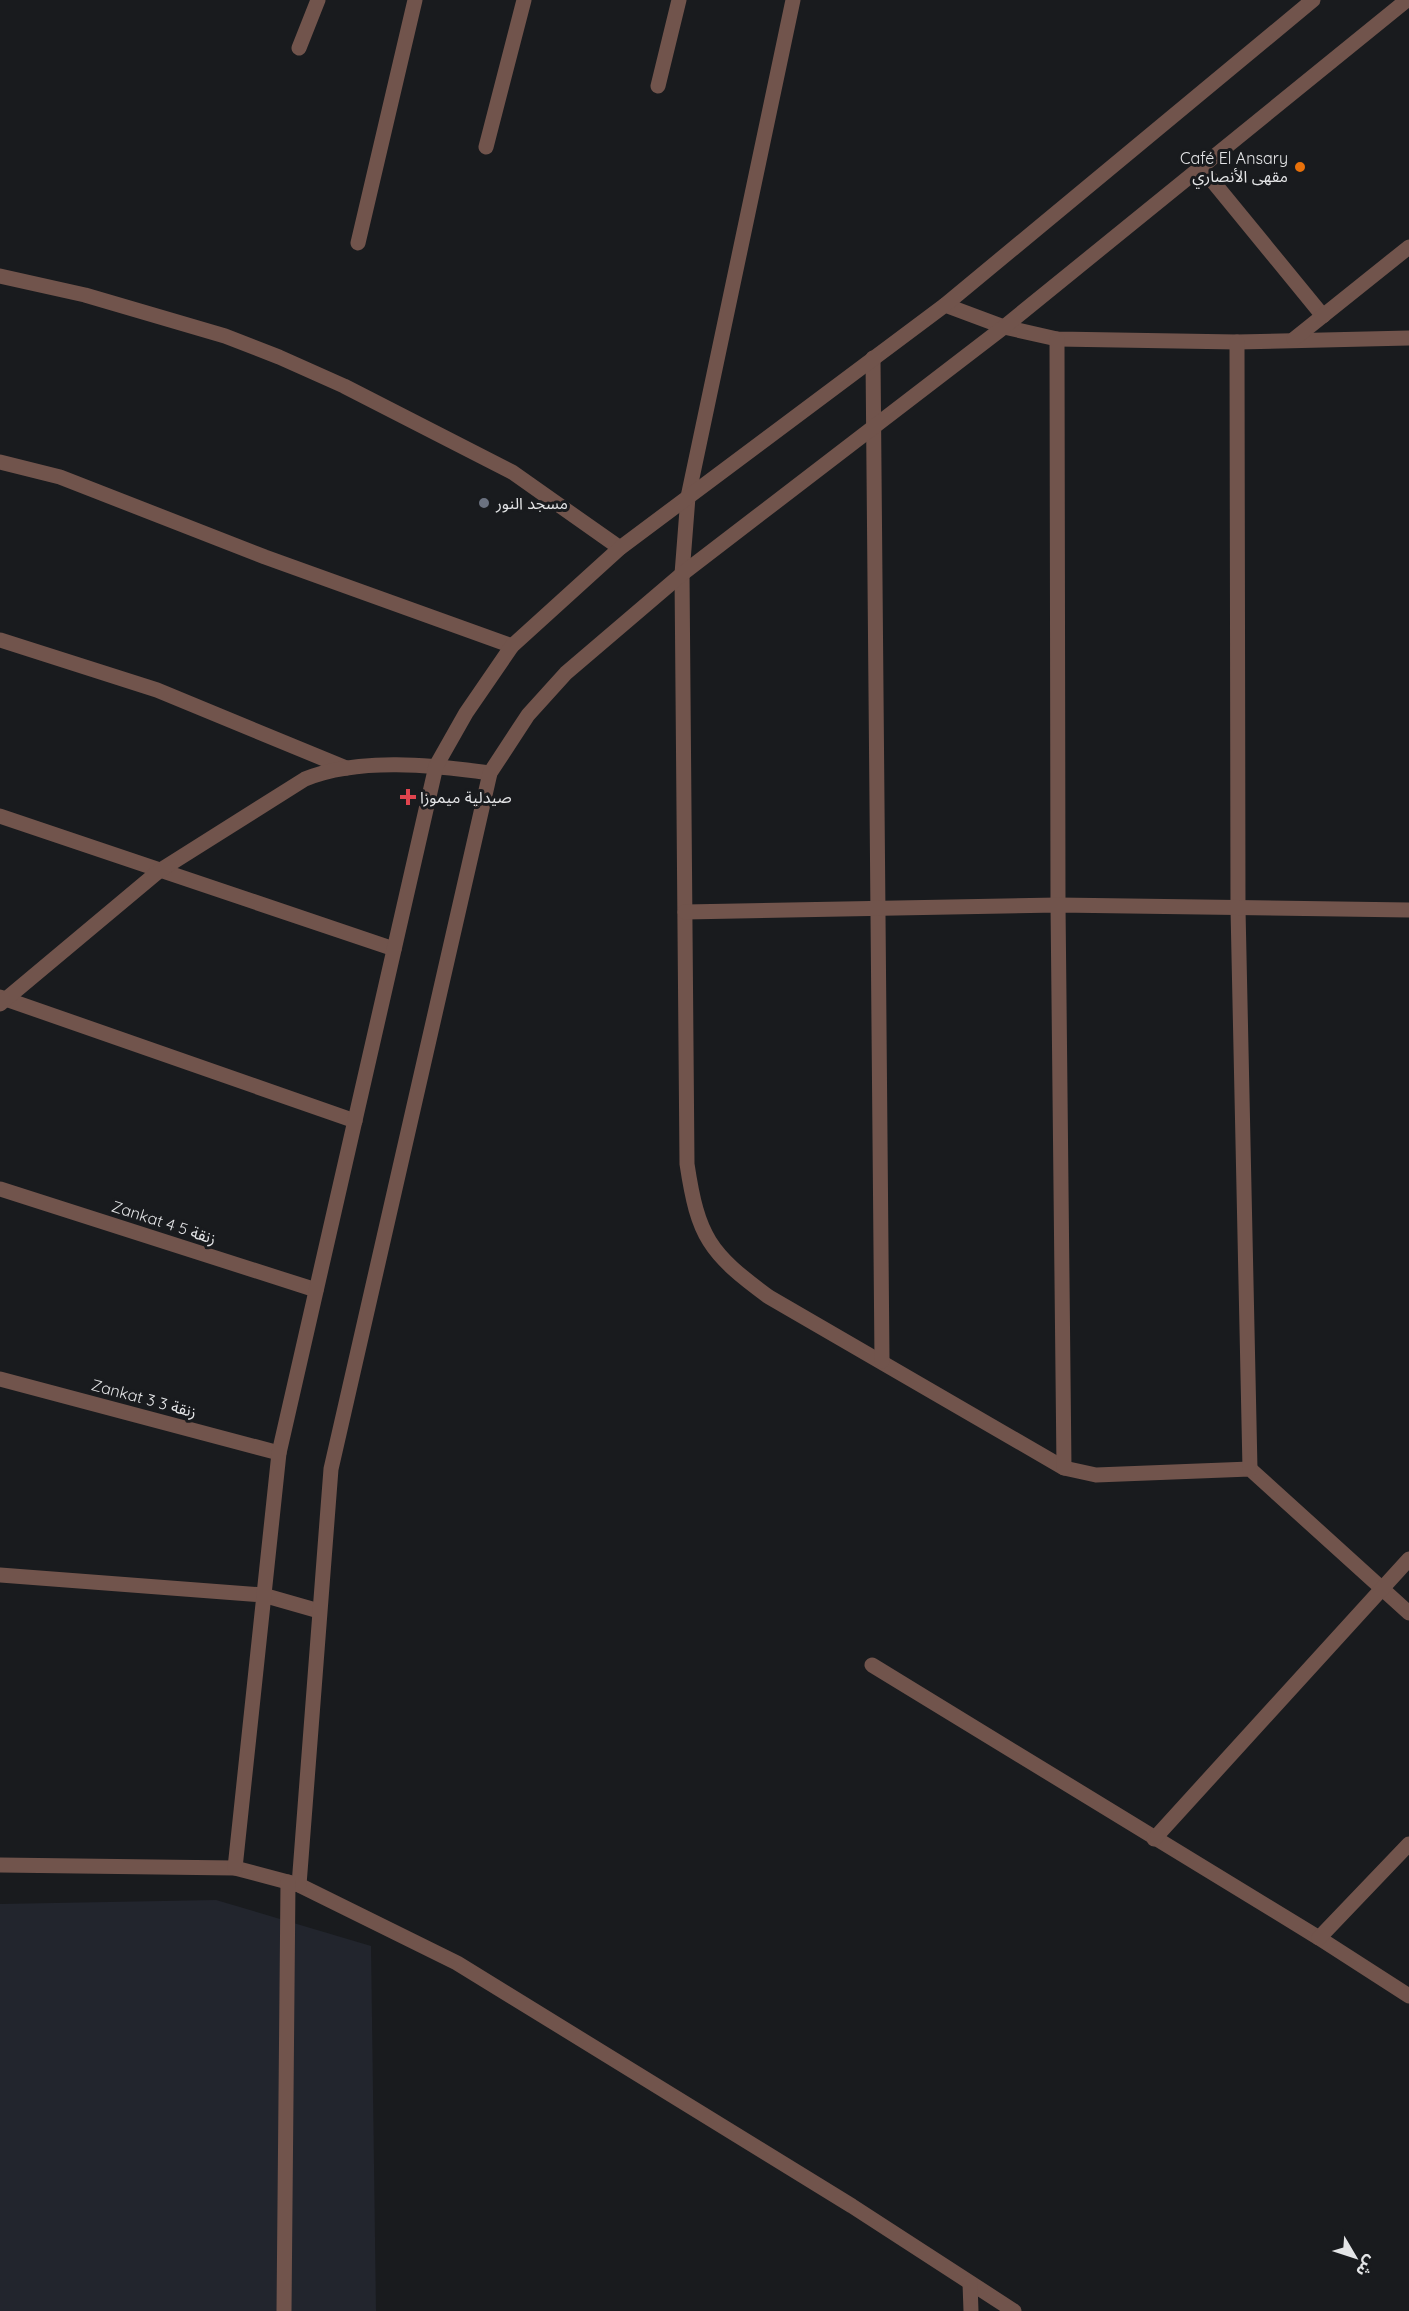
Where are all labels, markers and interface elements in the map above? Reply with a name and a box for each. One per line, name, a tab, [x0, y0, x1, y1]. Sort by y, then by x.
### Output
place label: Café El Ansary مقهى الأنصاري	[1180, 148, 1288, 189]
marker: Café El Ansary مقهى الأنصاري	[1293, 160, 1307, 174]
place label: مسجد النور	[495, 493, 568, 513]
marker: مسجد النور	[477, 496, 491, 510]
place label: صيدلية ميموزا	[420, 787, 512, 807]
marker: صيدلية ميموزا	[401, 790, 415, 804]
street label: Zankat 4 زنقة 5	[109, 1196, 219, 1248]
street label: Zankat 3 زنقة 3	[89, 1374, 199, 1422]
north arrow	[1325, 2227, 1385, 2287]
text: ش	[1352, 2252, 1381, 2281]

